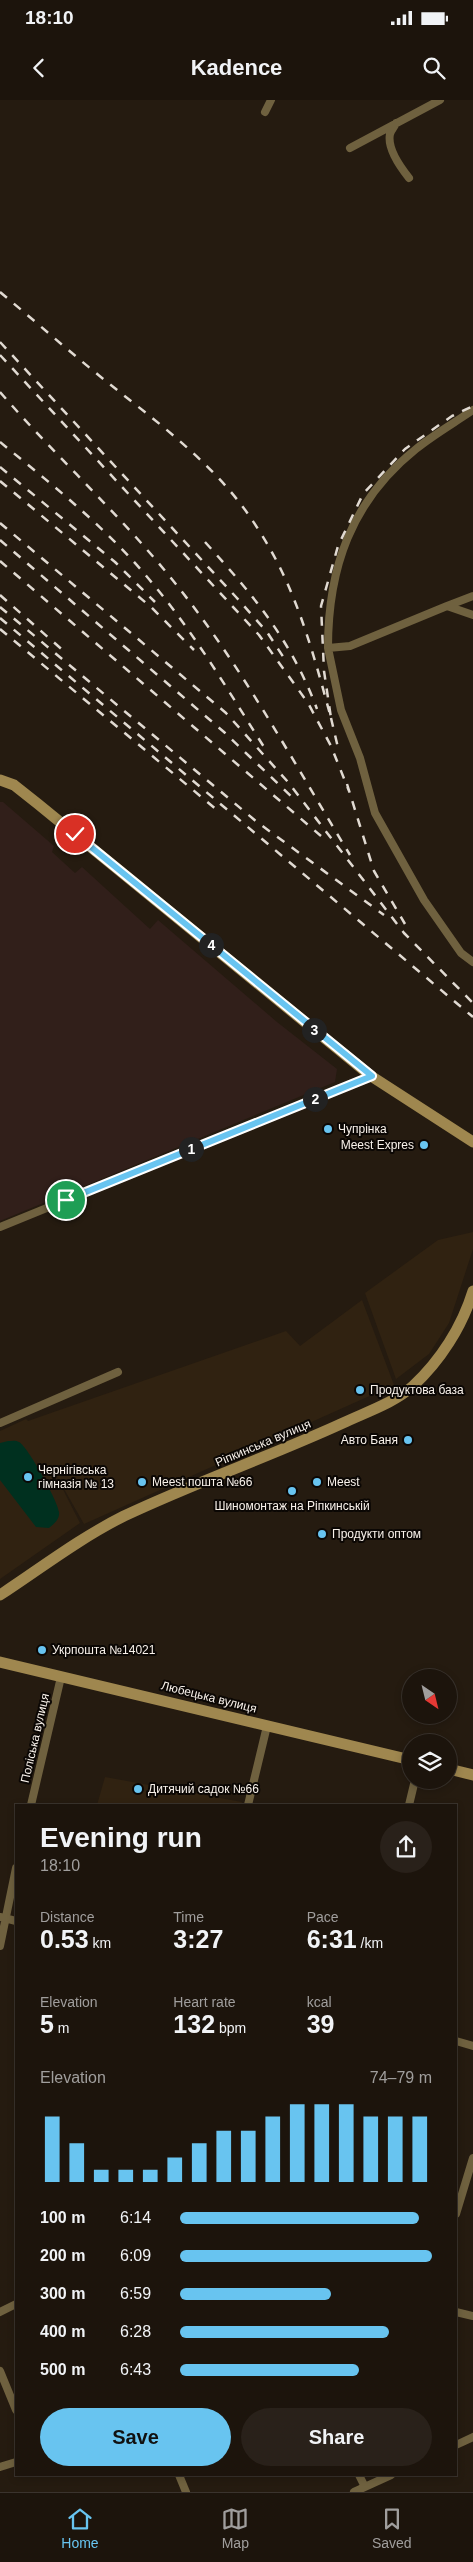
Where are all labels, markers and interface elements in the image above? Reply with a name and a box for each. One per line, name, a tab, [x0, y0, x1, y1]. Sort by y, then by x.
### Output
text: 18:10	[25, 7, 74, 28]
icon: back	[25, 54, 53, 82]
icon: search	[420, 54, 448, 82]
text: Kadence	[191, 55, 282, 80]
pin	[54, 813, 96, 855]
icon: check	[61, 820, 89, 848]
pin: 4	[198, 932, 224, 958]
text: 4	[208, 937, 215, 953]
pin: 3	[302, 1018, 326, 1042]
text: 3	[311, 1022, 318, 1038]
pin: 2	[302, 1086, 328, 1112]
text: 2	[312, 1091, 319, 1107]
place label: Чупрінка	[338, 1122, 387, 1136]
marker: Чупрінка	[322, 1123, 334, 1135]
pin: 1	[178, 1136, 204, 1162]
place label: Meest Expres	[341, 1138, 414, 1152]
marker: Meest Expres	[418, 1139, 430, 1151]
text: 1	[188, 1141, 195, 1157]
pin	[45, 1179, 87, 1221]
icon: arrive	[52, 1186, 80, 1214]
place label: Продуктова база	[370, 1383, 464, 1397]
marker: Продуктова база	[354, 1384, 366, 1396]
street label: Ріпкинська вулиця	[213, 1417, 313, 1469]
place label: Авто Баня	[341, 1433, 398, 1447]
marker: Авто Баня	[402, 1434, 414, 1446]
place label: Чернігівська гімназія № 13	[38, 1463, 114, 1491]
marker: Чернігівська гімназія № 13	[22, 1471, 34, 1483]
place label: Meest пошта №66	[152, 1475, 253, 1489]
place label: Meest	[327, 1475, 360, 1489]
marker: Meest пошта №66	[136, 1476, 148, 1488]
marker: Meest	[311, 1476, 323, 1488]
marker: Шиномонтаж на Ріпкинській	[286, 1485, 298, 1497]
place label: Шиномонтаж на Ріпкинській	[214, 1499, 370, 1513]
place label: Продукти оптом	[332, 1527, 421, 1541]
marker: Продукти оптом	[316, 1528, 328, 1540]
place label: Укрпошта №14021	[52, 1643, 156, 1657]
marker: Укрпошта №14021	[36, 1644, 48, 1656]
north arrow	[402, 1669, 458, 1724]
map controls	[402, 1669, 457, 1789]
street label: Любецька вулиця	[160, 1678, 258, 1716]
street label: Поліська вулиця	[18, 1692, 52, 1784]
button: layers	[402, 1734, 457, 1789]
place label: Дитячий садок №66	[148, 1782, 259, 1796]
marker: Дитячий садок №66	[132, 1783, 144, 1795]
button: share	[380, 1821, 432, 1873]
text: Evening run	[40, 1822, 202, 1853]
text: 18:10	[40, 1857, 80, 1874]
text: Distance	[40, 1909, 94, 1925]
text: Time	[173, 1909, 204, 1925]
text: Pace	[307, 1909, 339, 1925]
text: 0.53	[40, 1925, 89, 1953]
text: 3:27	[173, 1925, 223, 1953]
text: 6:31	[307, 1925, 357, 1953]
text: km	[89, 1935, 111, 1951]
text: /km	[357, 1935, 383, 1951]
text: Elevation	[40, 1994, 98, 2010]
text: Heart rate	[173, 1994, 236, 2010]
text: kcal	[307, 1994, 332, 2010]
text: 5	[40, 2010, 54, 2038]
text: 132	[173, 2010, 215, 2038]
text: 39	[307, 2010, 334, 2038]
text: m	[54, 2020, 69, 2036]
text: bpm	[215, 2020, 246, 2036]
text: Elevation	[40, 2069, 106, 2086]
text: 74–79 m	[370, 2069, 432, 2086]
text: 100 m	[40, 2209, 85, 2226]
text: 6:14	[120, 2209, 151, 2226]
text: 200 m	[40, 2247, 85, 2264]
text: 6:09	[120, 2247, 151, 2264]
text: 300 m	[40, 2285, 85, 2302]
text: 6:59	[120, 2285, 151, 2302]
text: 400 m	[40, 2323, 85, 2340]
text: 6:28	[120, 2323, 151, 2340]
text: 500 m	[40, 2361, 85, 2378]
text: 6:43	[120, 2361, 151, 2378]
button: Save	[40, 2408, 231, 2466]
button: Share	[241, 2408, 432, 2466]
tab: Home	[61, 2505, 99, 2551]
tab: Map	[221, 2505, 249, 2551]
tab: Saved	[372, 2505, 412, 2551]

